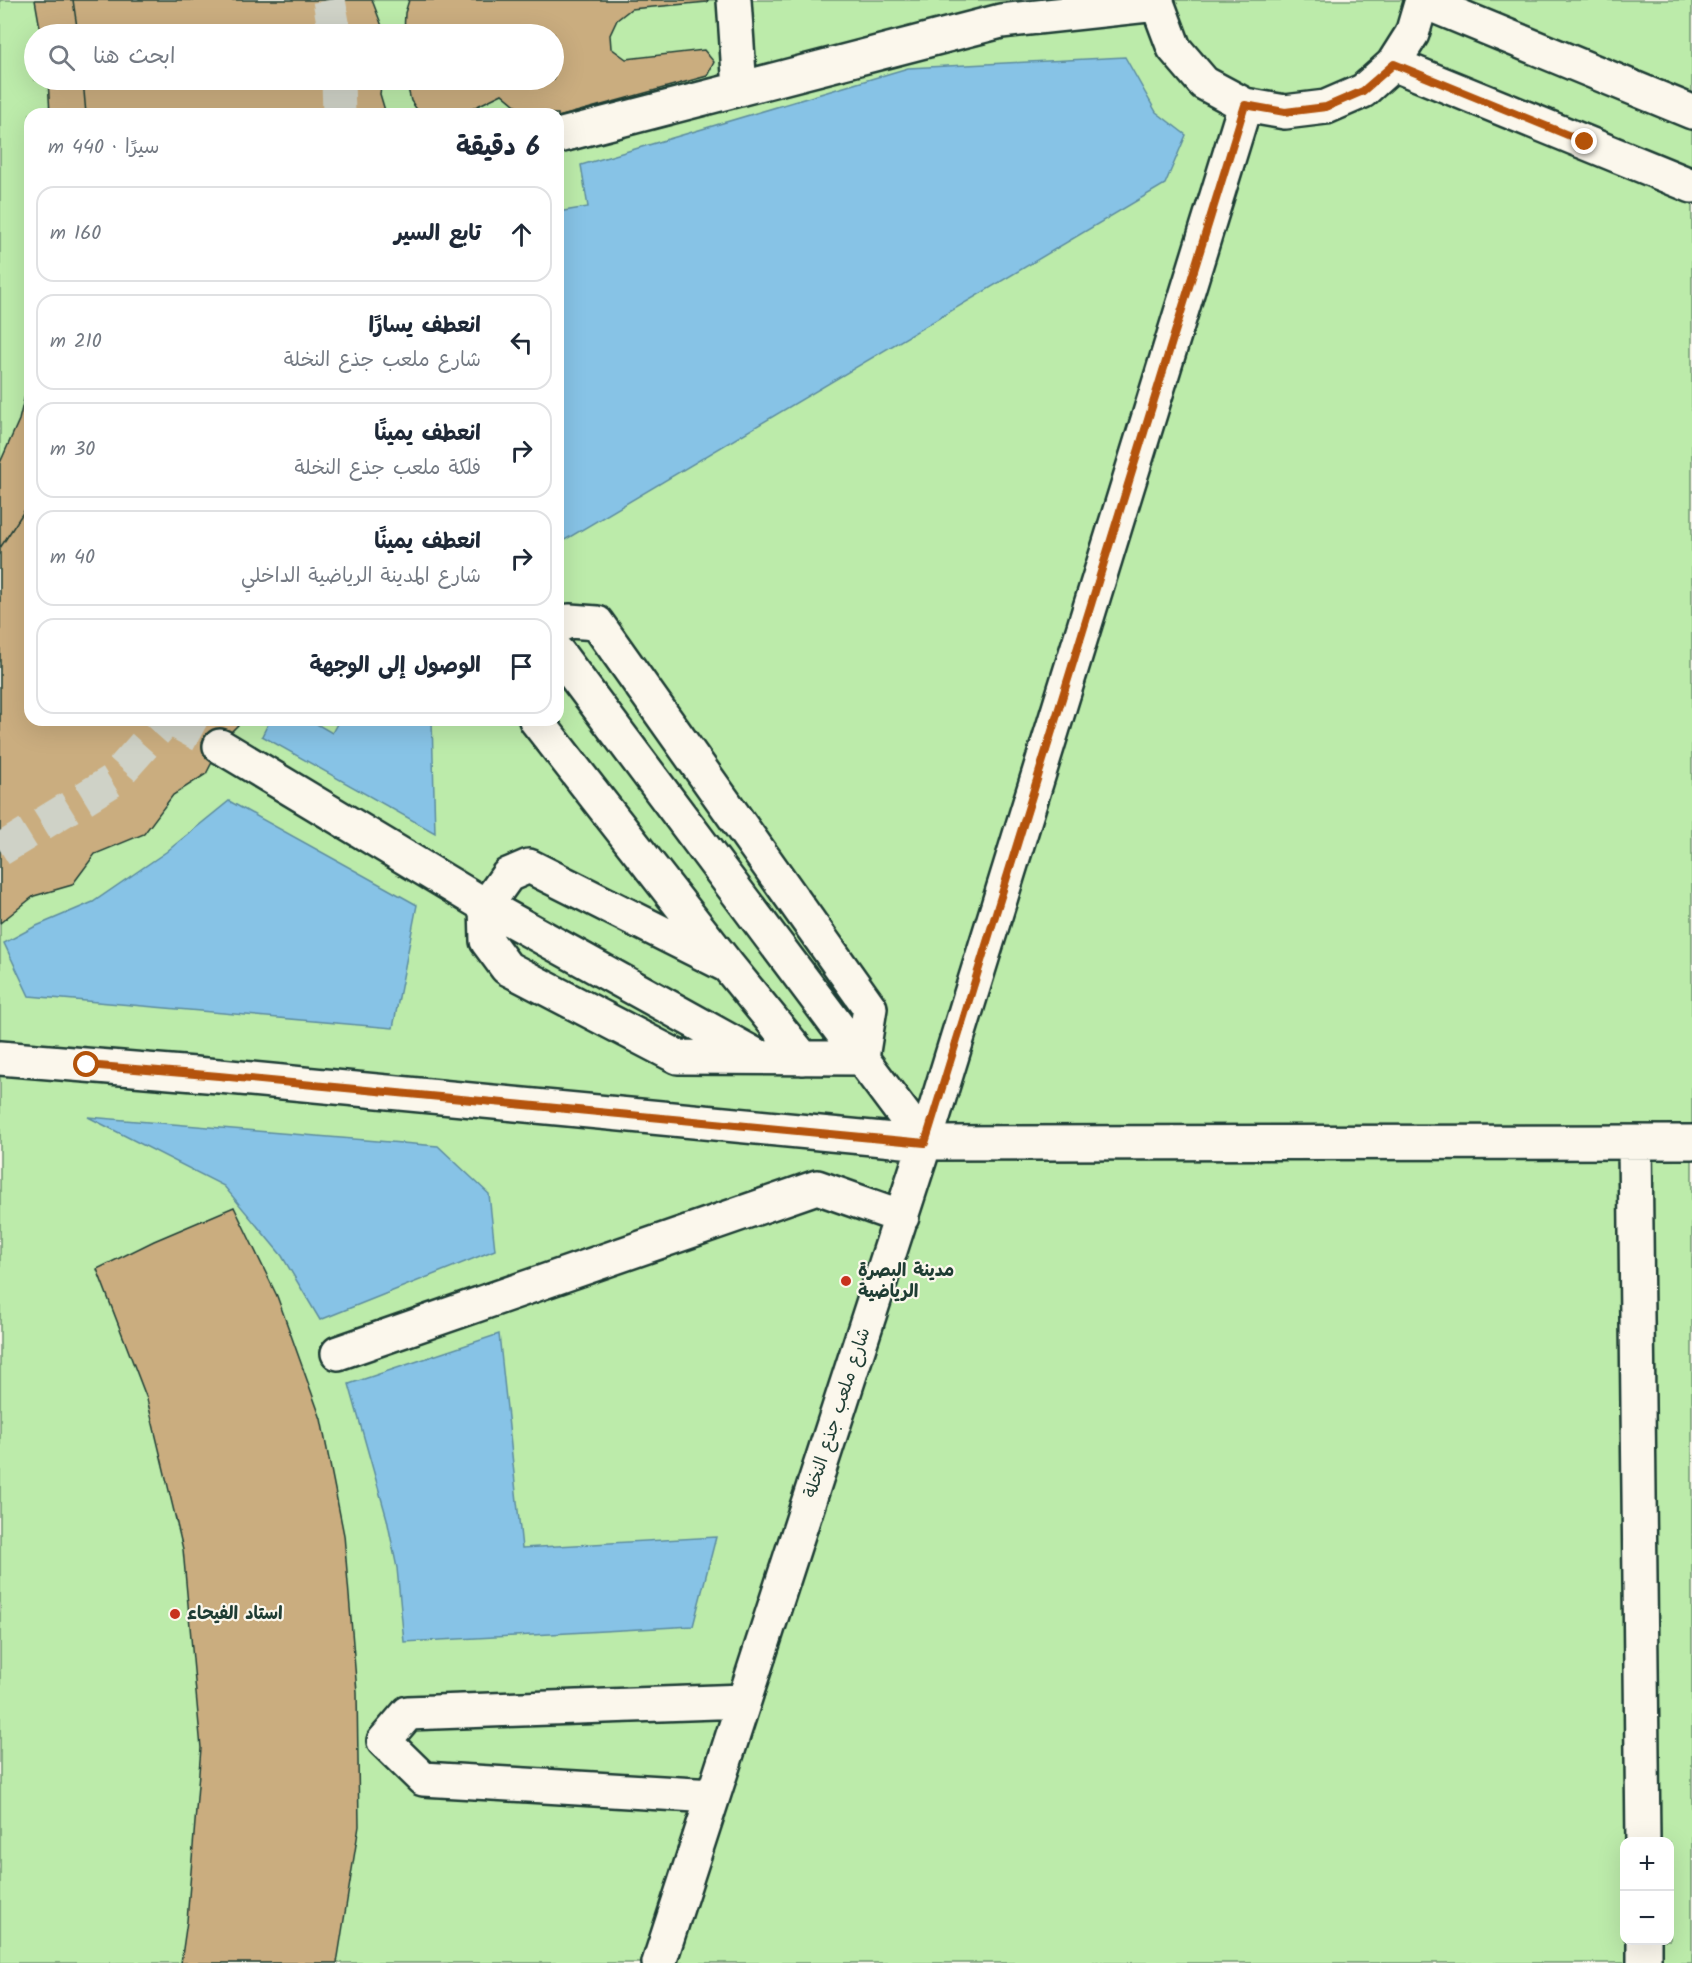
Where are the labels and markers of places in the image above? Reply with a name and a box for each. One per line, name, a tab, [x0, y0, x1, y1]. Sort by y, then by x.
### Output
place label: مدينة البصرة الرياضية	[858, 1257, 954, 1307]
marker: مدينة البصرة الرياضية	[839, 1274, 853, 1288]
place label: استاد الفيحاء	[187, 1600, 283, 1629]
marker: استاد الفيحاء	[168, 1607, 182, 1621]

